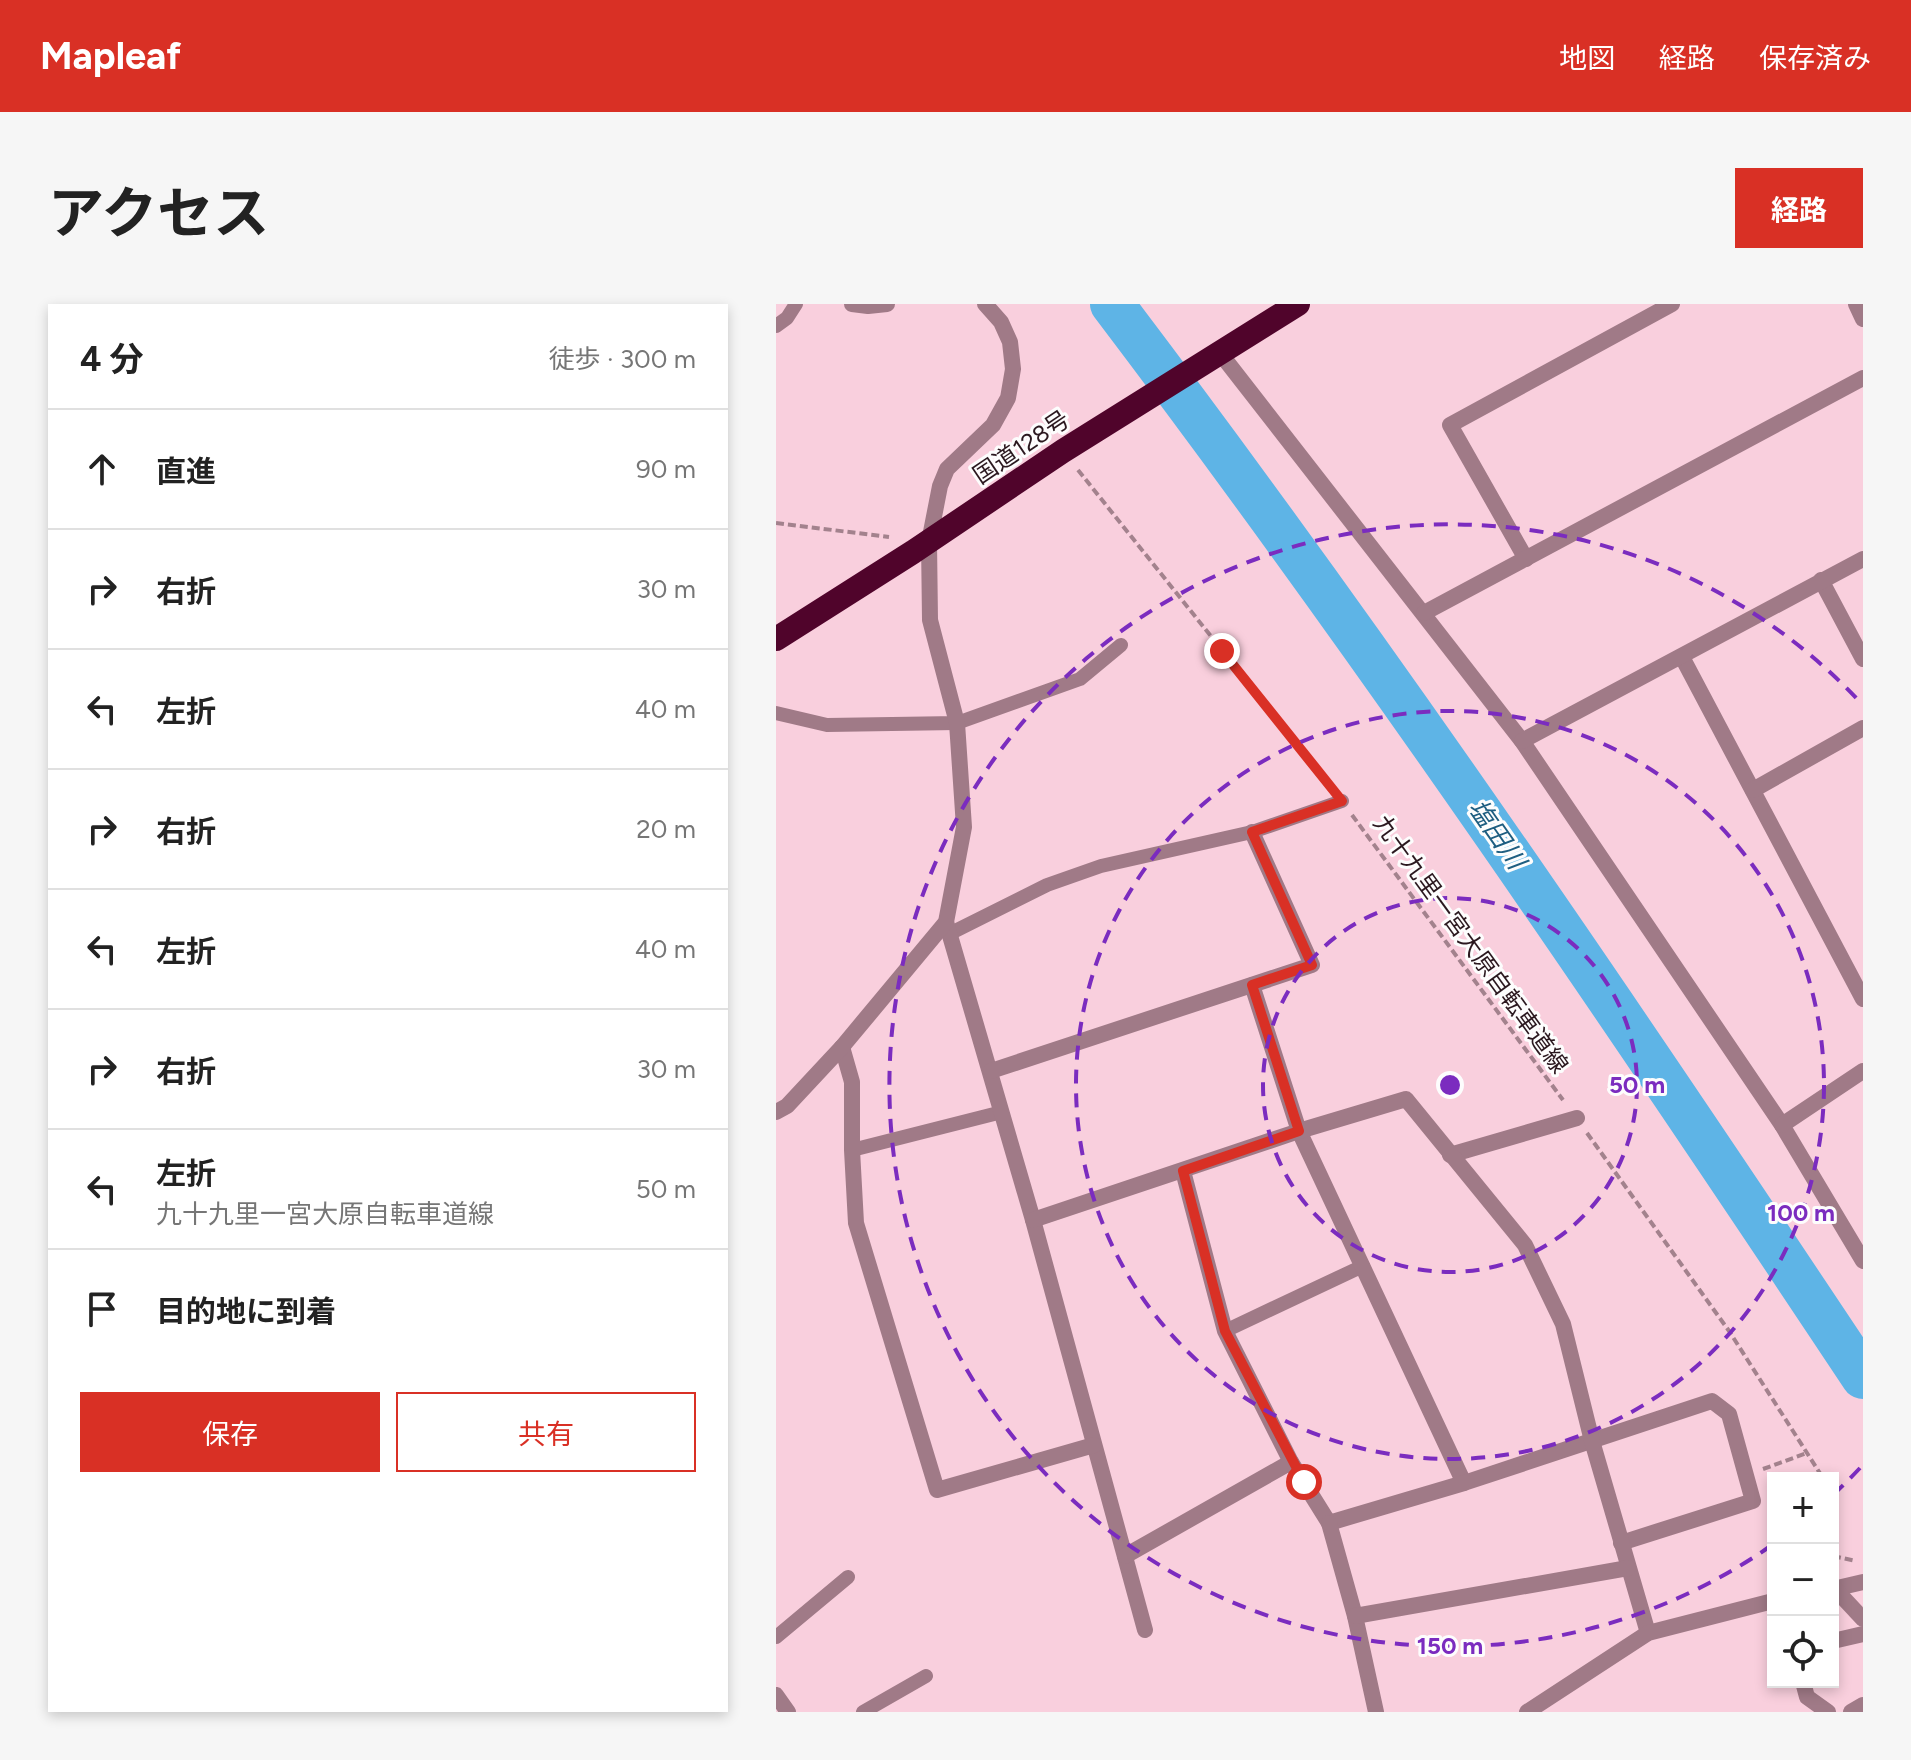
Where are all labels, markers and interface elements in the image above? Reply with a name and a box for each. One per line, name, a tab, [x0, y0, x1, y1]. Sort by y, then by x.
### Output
text: Mapleaf	[40, 33, 181, 79]
text: 地図	[1559, 41, 1615, 75]
text: 経路	[1659, 41, 1715, 75]
text: 保存済み	[1759, 41, 1871, 75]
button: 経路	[1735, 168, 1863, 248]
text: アクセス	[48, 180, 269, 247]
text: 4 分	[80, 339, 144, 380]
text: 徒歩 · 300 m	[549, 343, 696, 375]
street label: 国道128号	[967, 404, 1075, 490]
icon: ahead	[80, 447, 124, 491]
text: 直進	[156, 453, 216, 490]
text: 90 m	[636, 453, 696, 485]
icon: right	[80, 567, 124, 611]
text: 右折	[156, 573, 216, 610]
text: 30 m	[637, 573, 696, 605]
route end	[1204, 633, 1240, 669]
icon: left	[80, 687, 124, 731]
text: 左折	[156, 693, 216, 730]
text: 40 m	[635, 693, 696, 725]
water label: 塩田川	[1462, 793, 1534, 878]
icon: right	[80, 807, 124, 851]
street label: 九十九里一宮大原自転車道線	[1368, 809, 1574, 1079]
text: 右折	[156, 813, 216, 850]
text: 20 m	[636, 813, 696, 845]
icon: left	[80, 927, 124, 971]
text: 左折	[156, 933, 216, 970]
text: 40 m	[635, 933, 696, 965]
icon: right	[80, 1047, 124, 1091]
text: 右折	[156, 1053, 216, 1090]
text: 30 m	[637, 1053, 696, 1085]
text: 50 m	[1609, 1070, 1665, 1099]
centre of rings	[1436, 1071, 1464, 1099]
text: 左折	[156, 1155, 216, 1192]
icon: left	[80, 1167, 124, 1211]
text: 50 m	[636, 1173, 696, 1205]
text: 九十九里一宮大原自転車道線	[156, 1198, 494, 1230]
text: 100 m	[1767, 1198, 1835, 1227]
icon: arrive	[80, 1287, 124, 1331]
text: 目的地に到着	[156, 1293, 336, 1330]
button: 保存	[80, 1392, 380, 1472]
button: 共有	[396, 1392, 696, 1472]
route start	[1286, 1464, 1322, 1500]
map controls	[1767, 1472, 1839, 1688]
button: +	[1767, 1472, 1839, 1544]
button: −	[1767, 1544, 1839, 1616]
button: locate	[1767, 1616, 1839, 1688]
text: 150 m	[1417, 1631, 1483, 1660]

